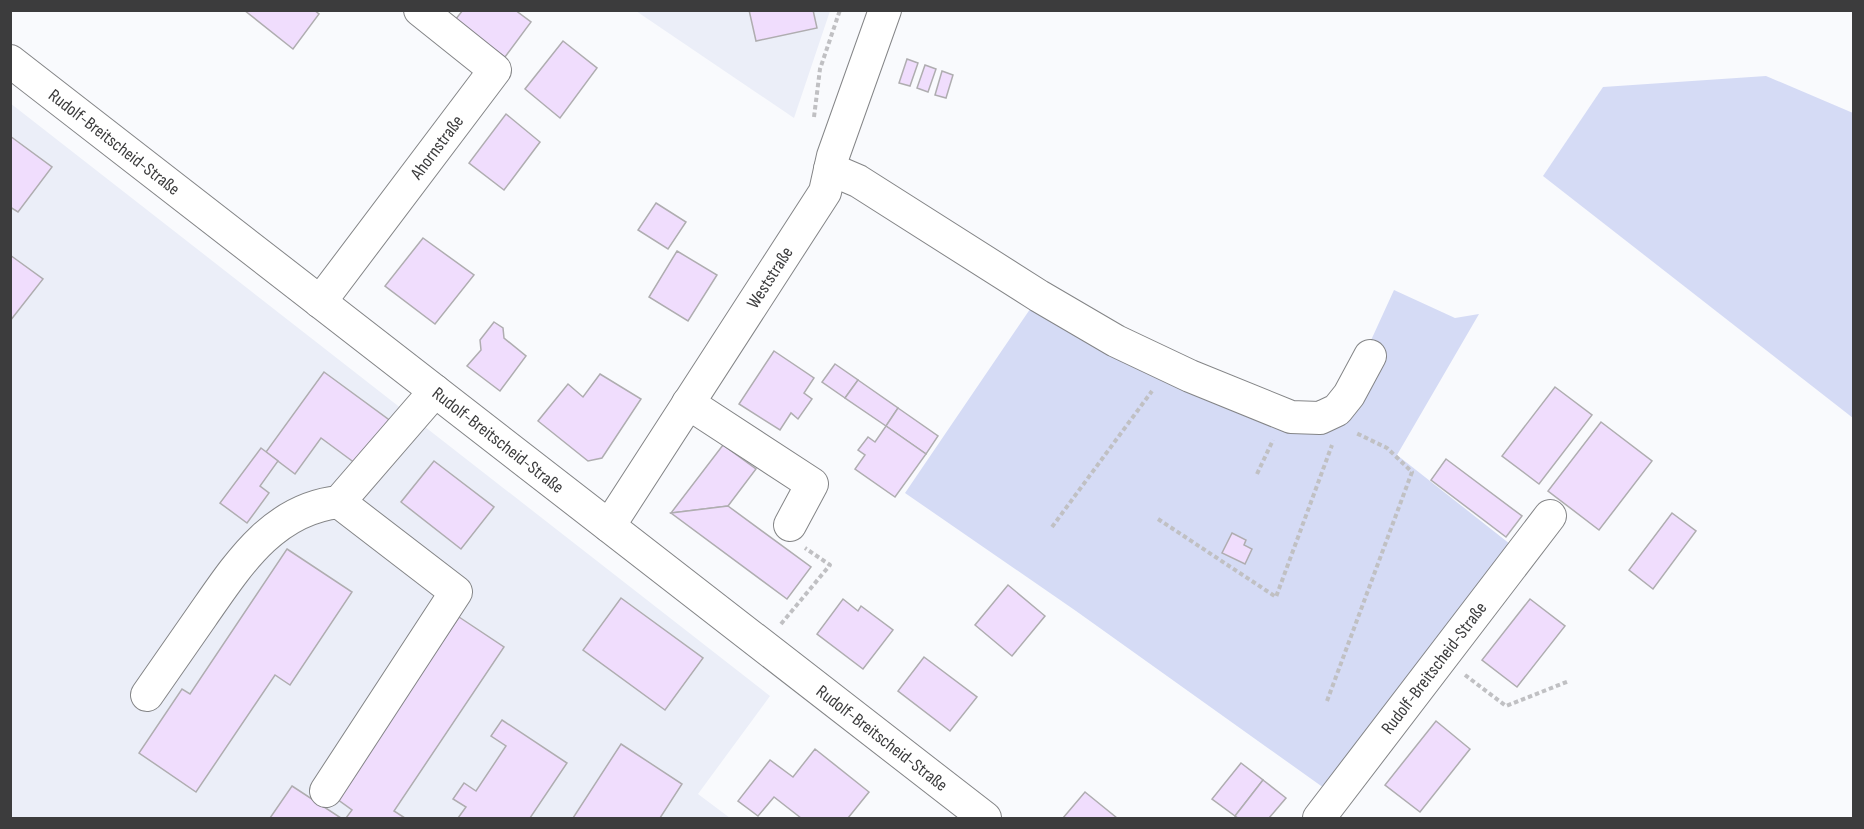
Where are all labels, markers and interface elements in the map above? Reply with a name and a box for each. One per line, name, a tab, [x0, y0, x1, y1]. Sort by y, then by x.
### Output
street label: Rudolf-Breitscheid-Straße	[44, 85, 184, 200]
street label: Ahornstraße	[406, 111, 468, 184]
street label: Weststraße	[743, 243, 798, 312]
street label: Rudolf-Breitscheid-Straße	[428, 383, 568, 498]
street label: Rudolf-Breitscheid-Straße	[1377, 598, 1491, 738]
street label: Rudolf-Breitscheid-Straße	[812, 681, 952, 796]

